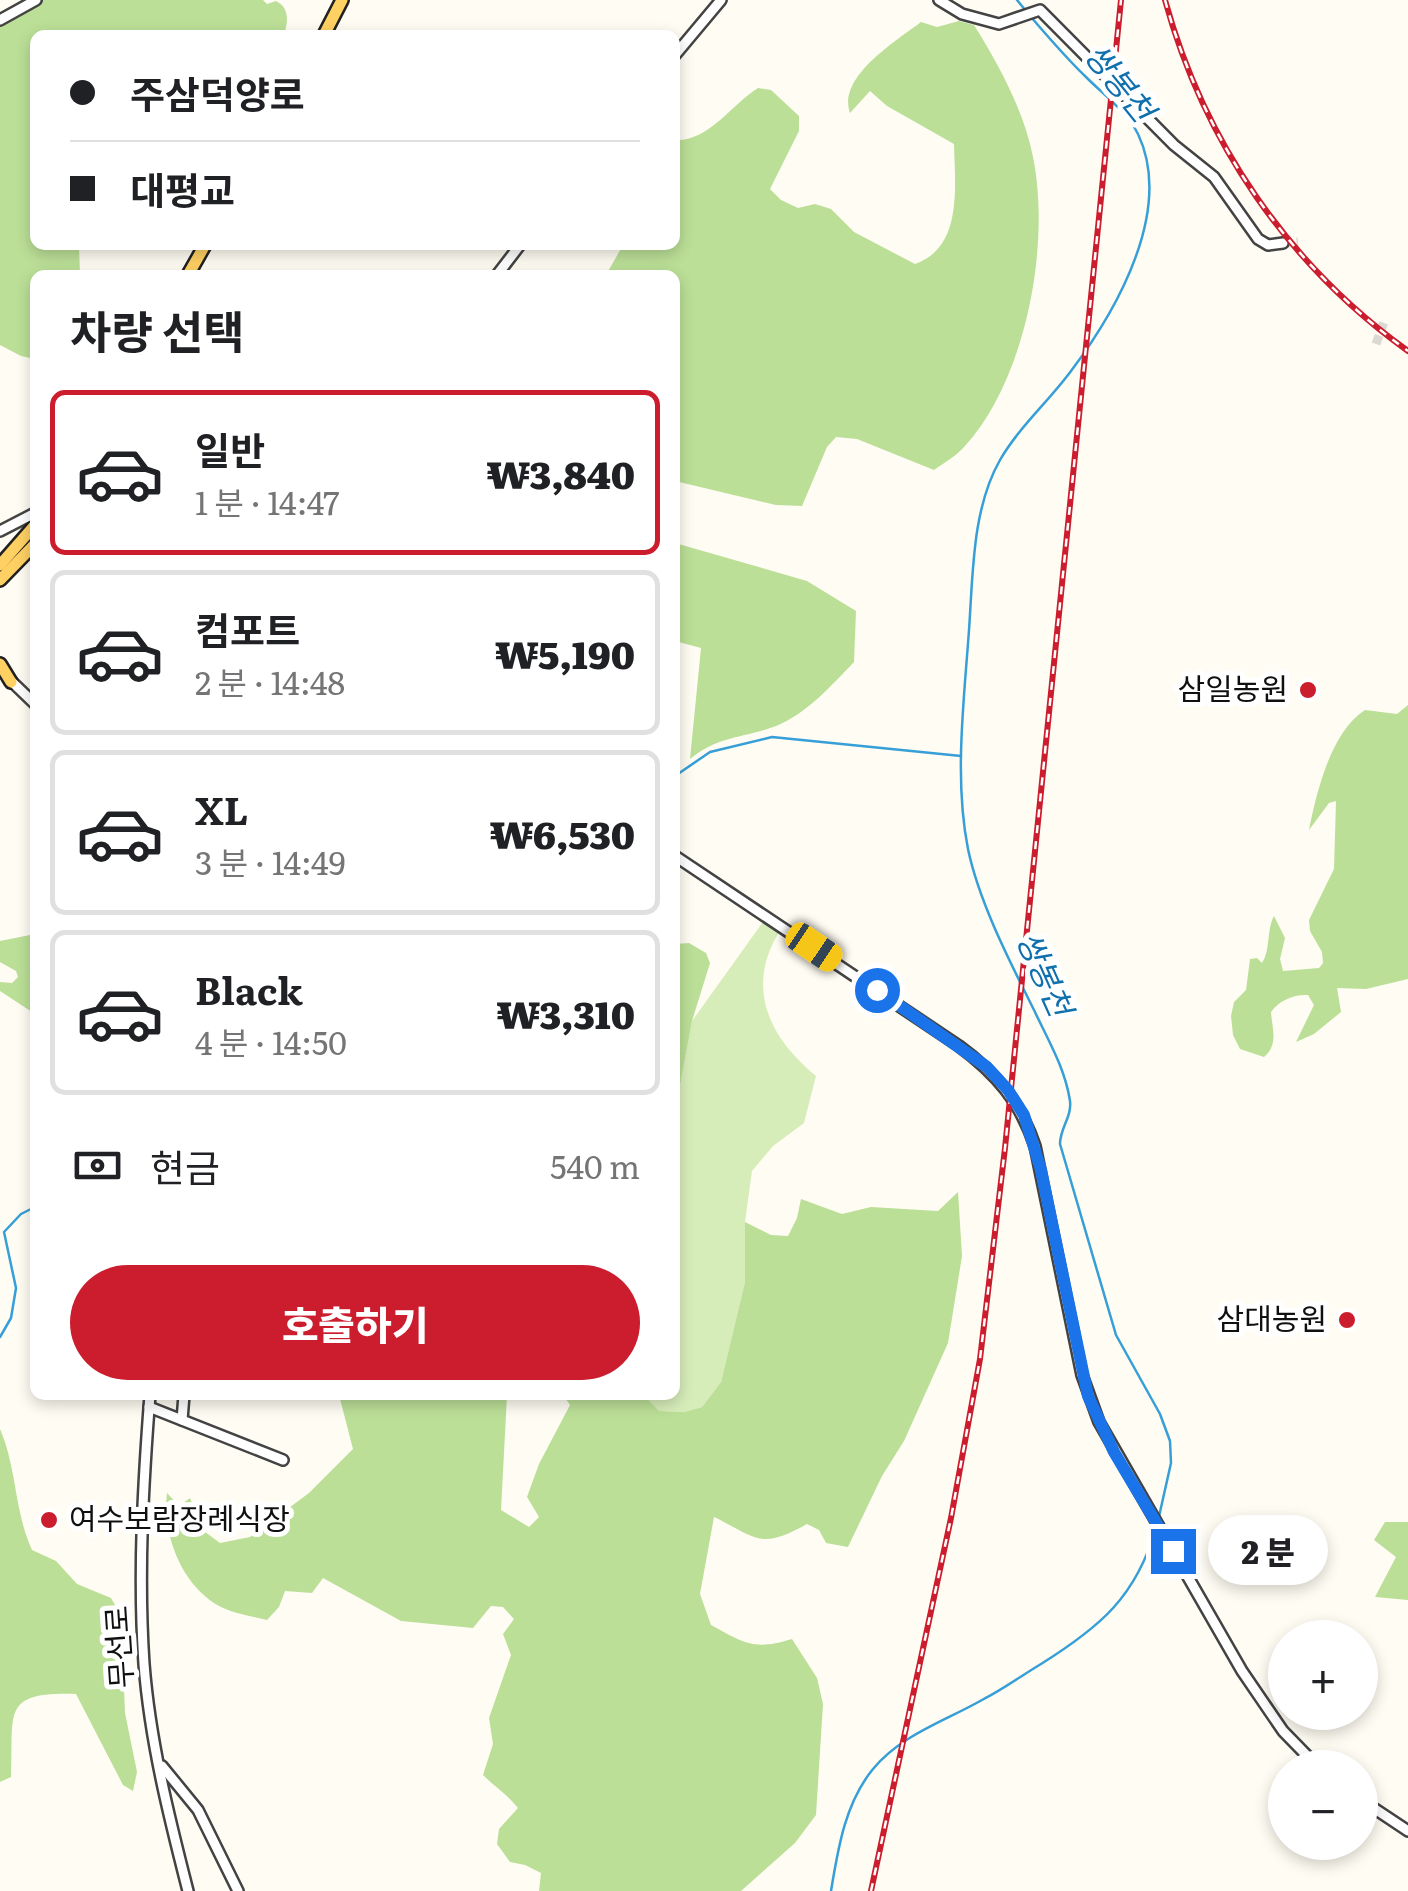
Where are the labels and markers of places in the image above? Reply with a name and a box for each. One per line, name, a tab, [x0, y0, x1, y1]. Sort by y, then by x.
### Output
place label: 삼일농원	[1178, 665, 1288, 709]
marker: 삼일농원	[1297, 679, 1319, 701]
place label: 삼대농원	[1217, 1295, 1327, 1339]
marker: 삼대농원	[1336, 1309, 1358, 1331]
place label: 여수보람장례식장	[69, 1495, 290, 1539]
marker: 여수보람장례식장	[38, 1509, 60, 1531]

